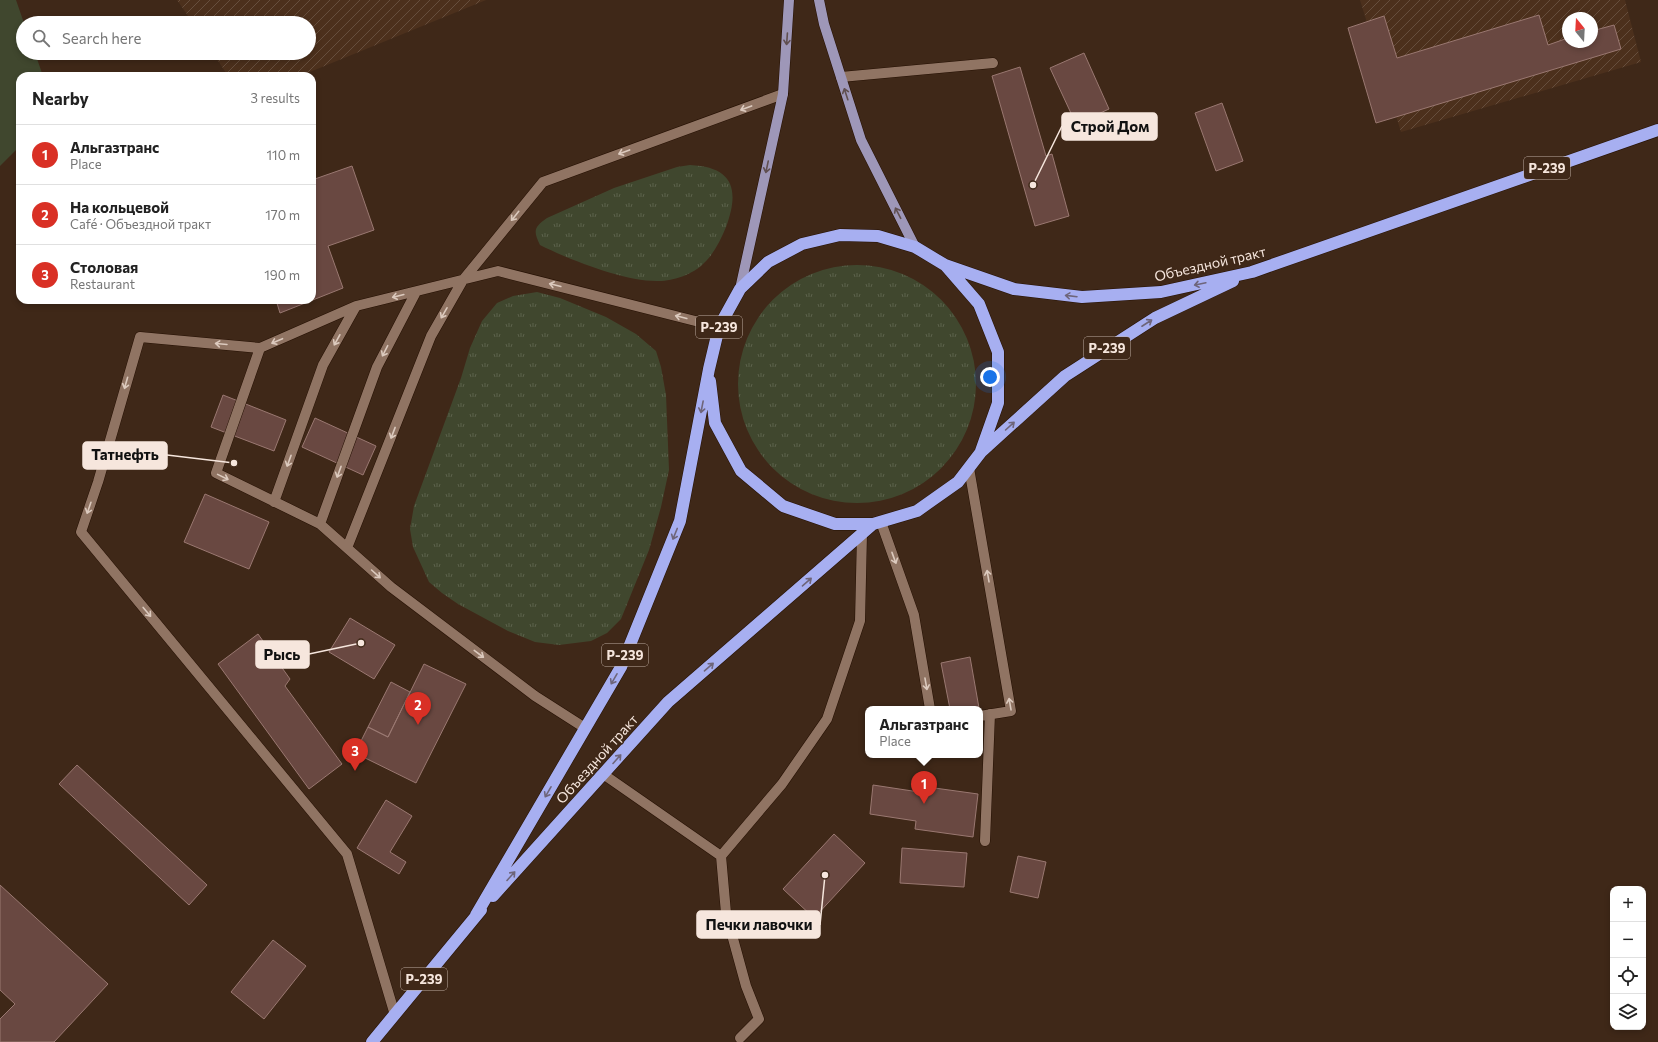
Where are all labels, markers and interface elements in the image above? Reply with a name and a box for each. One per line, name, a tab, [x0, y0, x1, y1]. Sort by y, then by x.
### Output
north arrow	[1562, 12, 1598, 48]
search box	[16, 16, 316, 60]
icon: search	[30, 27, 52, 49]
text: Search here	[62, 29, 141, 47]
one-way arrow	[783, 32, 790, 45]
one-way arrow	[842, 87, 849, 100]
text: Nearby	[32, 88, 89, 109]
text: 3 results	[251, 90, 300, 106]
one-way arrow	[741, 104, 753, 112]
callout: Строй Дом	[1062, 113, 1157, 140]
text: Строй Дом	[1071, 117, 1149, 135]
text: Альгазтранс	[70, 138, 159, 156]
text: 1	[42, 147, 48, 163]
text: 110 m	[267, 147, 300, 163]
one-way arrow	[619, 149, 631, 157]
text: Place	[70, 156, 102, 172]
road number: Р-239	[1524, 157, 1570, 179]
one-way arrow	[763, 160, 771, 173]
text: На кольцевой	[70, 198, 169, 216]
text: 2	[41, 207, 49, 223]
text: 170 m	[265, 207, 300, 223]
one-way arrow	[893, 207, 901, 219]
one-way arrow	[511, 210, 520, 221]
text: Café · Объездной тракт	[70, 216, 211, 232]
street label: Объездной тракт	[1152, 242, 1268, 285]
text: Столовая	[70, 258, 138, 276]
text: 3	[41, 267, 49, 283]
text: 190 m	[264, 267, 300, 283]
text: Restaurant	[70, 276, 135, 292]
one-way arrow	[1194, 280, 1207, 288]
one-way arrow	[549, 281, 562, 288]
one-way arrow	[1065, 292, 1078, 300]
one-way arrow	[392, 293, 405, 300]
one-way arrow	[439, 307, 447, 319]
one-way arrow	[675, 313, 688, 320]
road number: Р-239	[696, 316, 742, 338]
one-way arrow	[1141, 319, 1152, 327]
one-way arrow	[333, 334, 340, 346]
road number: Р-239	[1084, 337, 1130, 359]
one-way arrow	[271, 338, 283, 345]
one-way arrow	[215, 341, 228, 348]
one-way arrow	[381, 345, 389, 357]
your location	[980, 367, 1000, 387]
one-way arrow	[122, 376, 129, 389]
one-way arrow	[697, 400, 705, 413]
one-way arrow	[1005, 421, 1015, 430]
one-way arrow	[388, 426, 396, 438]
callout: Татнефть	[83, 442, 167, 469]
text: Татнефть	[91, 445, 159, 463]
one-way arrow	[284, 454, 292, 466]
one-way arrow	[334, 466, 342, 478]
one-way arrow	[216, 473, 228, 481]
one-way arrow	[85, 501, 93, 513]
one-way arrow	[670, 527, 678, 539]
one-way arrow	[891, 552, 899, 564]
one-way arrow	[371, 570, 382, 579]
one-way arrow	[984, 570, 992, 583]
one-way arrow	[802, 577, 812, 586]
one-way arrow	[143, 607, 152, 618]
callout: Рысь	[256, 641, 309, 668]
road number: Р-239	[602, 644, 648, 666]
text: Рысь	[264, 645, 300, 663]
one-way arrow	[473, 650, 484, 658]
one-way arrow	[703, 663, 713, 672]
one-way arrow	[609, 673, 617, 685]
one-way arrow	[922, 677, 930, 690]
pin: 2	[405, 692, 431, 725]
one-way arrow	[1006, 698, 1014, 711]
popup	[865, 706, 983, 758]
street label: Объездной тракт	[552, 710, 641, 807]
text: Альгазтранс	[879, 715, 969, 733]
text: Place	[879, 733, 911, 749]
pin: 3	[342, 738, 368, 771]
one-way arrow	[612, 754, 622, 764]
pin: 1	[911, 771, 937, 804]
one-way arrow	[544, 786, 552, 798]
one-way arrow	[507, 871, 516, 881]
map controls	[1610, 886, 1646, 1030]
button: +	[1610, 886, 1646, 922]
callout: Печки лавочки	[697, 911, 820, 938]
text: Печки лавочки	[705, 915, 813, 933]
button: −	[1610, 922, 1646, 958]
button: locate	[1610, 958, 1646, 994]
road number: Р-239	[401, 968, 447, 990]
button: layers	[1610, 994, 1646, 1030]

